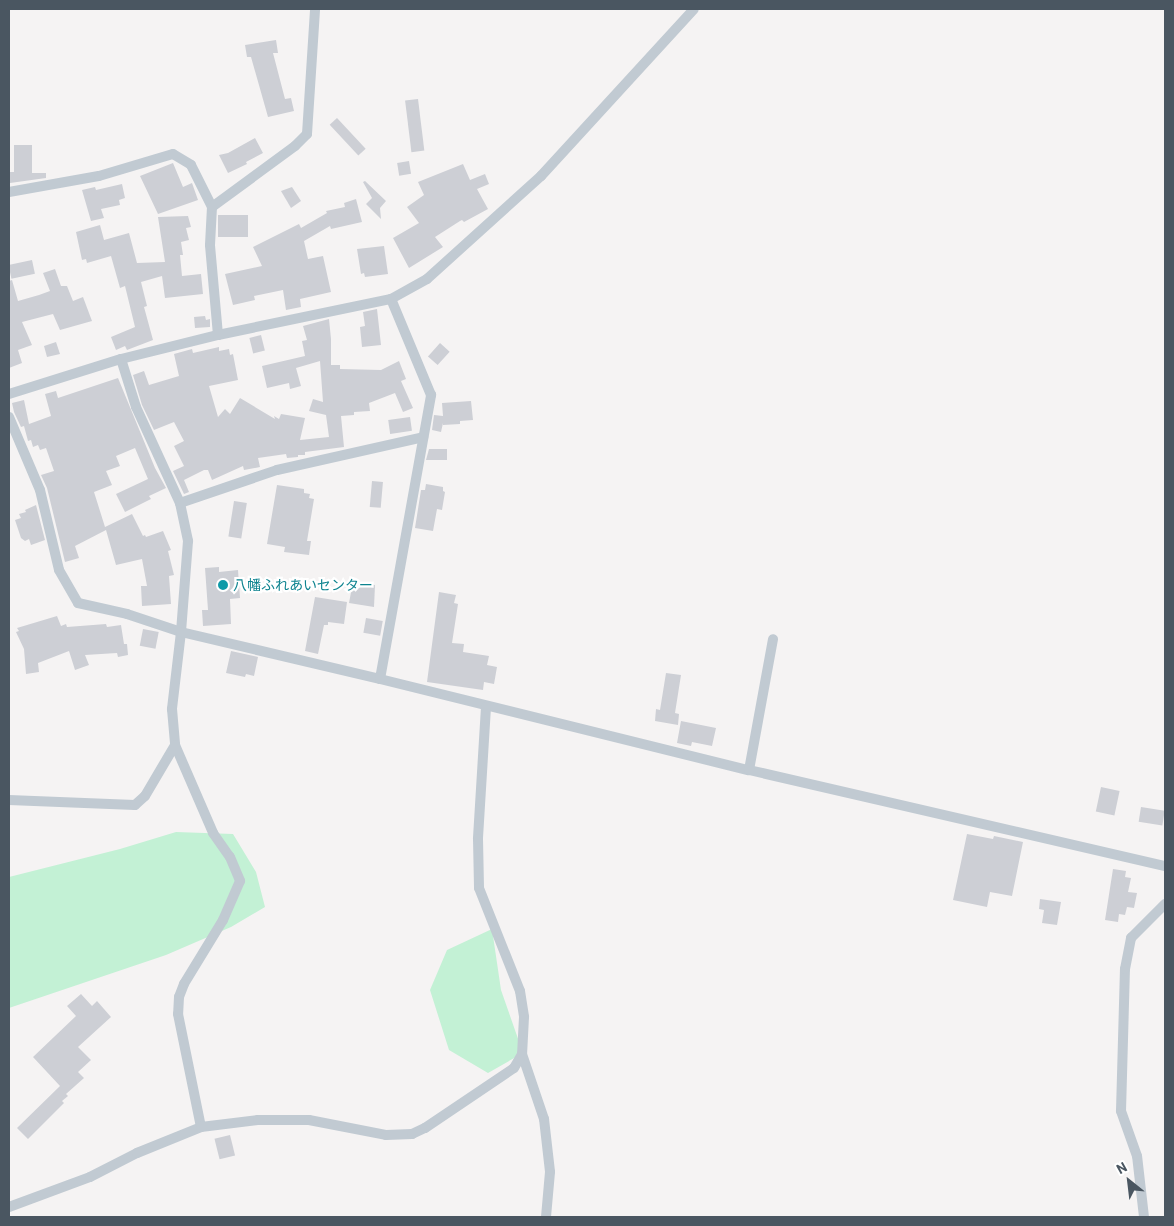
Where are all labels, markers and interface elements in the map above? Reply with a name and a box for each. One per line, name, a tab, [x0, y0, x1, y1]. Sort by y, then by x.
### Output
place label: 八幡ふれあいセンター	[233, 577, 373, 593]
marker: 八幡ふれあいセンター	[217, 579, 229, 591]
north arrow	[1104, 1156, 1154, 1206]
text: N	[1113, 1158, 1130, 1177]

